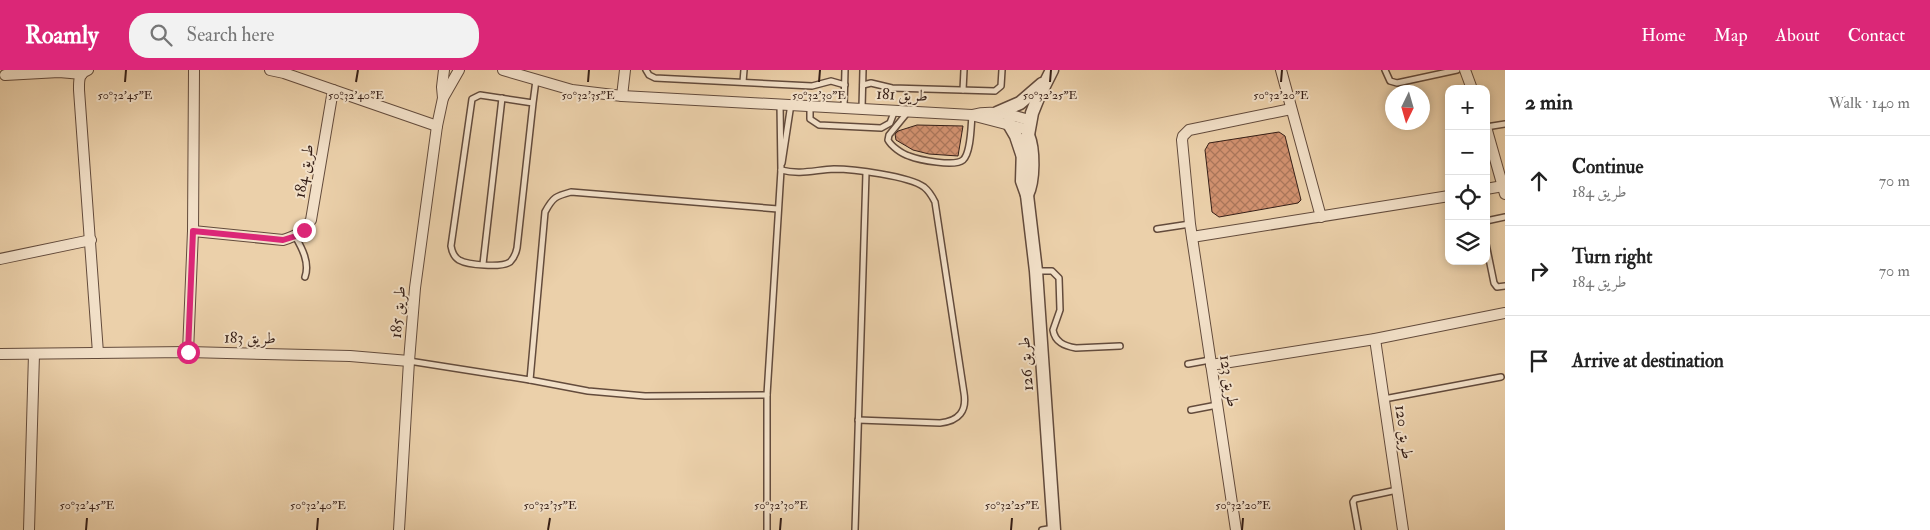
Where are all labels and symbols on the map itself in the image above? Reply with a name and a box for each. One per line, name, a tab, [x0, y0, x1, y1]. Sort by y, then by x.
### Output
street label: طريق 181	[876, 84, 928, 106]
north arrow	[1385, 85, 1430, 130]
text: 50°32'45"E	[98, 88, 153, 103]
text: 50°32'40"E	[328, 88, 384, 103]
text: 50°32'35"E	[561, 88, 615, 103]
text: 50°32'30"E	[792, 88, 846, 103]
text: 50°32'25"E	[1023, 88, 1078, 103]
text: 50°32'20"E	[1253, 88, 1309, 103]
street label: طريق 184	[289, 142, 319, 200]
route end	[293, 219, 316, 242]
street label: طريق 185	[386, 285, 410, 339]
street label: طريق 183	[224, 328, 276, 348]
street label: طريق 126	[1014, 336, 1038, 392]
route start	[177, 341, 200, 364]
street label: طريق 123	[1215, 353, 1243, 409]
street label: طريق 120	[1390, 404, 1418, 460]
text: 50°32'45"E	[60, 498, 115, 513]
text: 50°32'40"E	[290, 498, 346, 513]
text: 50°32'35"E	[523, 498, 577, 513]
text: 50°32'30"E	[754, 498, 808, 513]
text: 50°32'25"E	[985, 498, 1040, 513]
text: 50°32'20"E	[1215, 498, 1271, 513]

